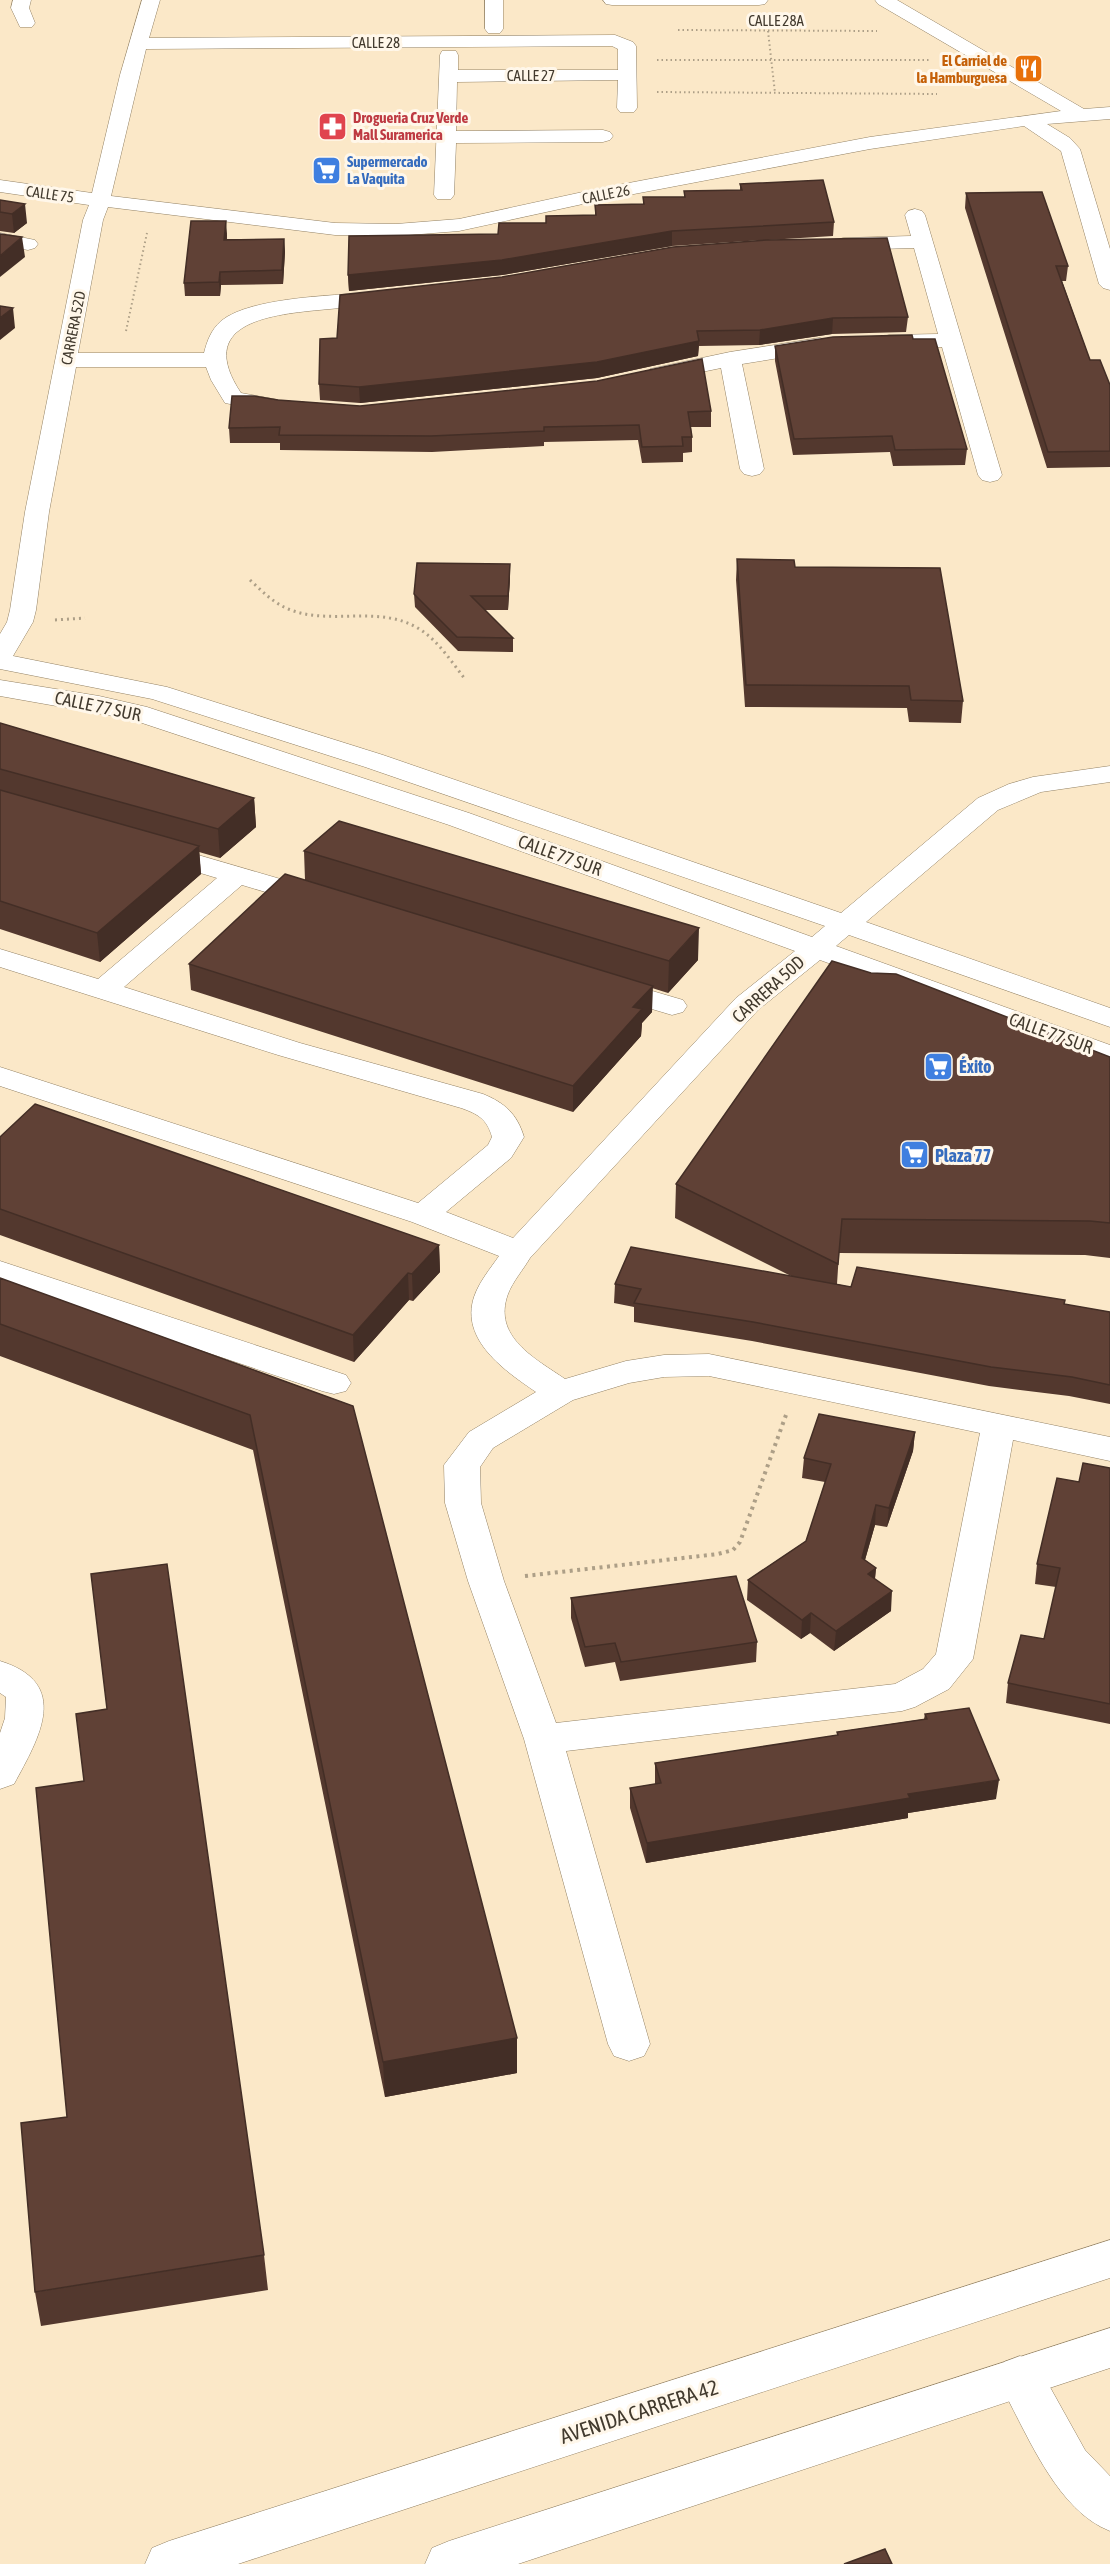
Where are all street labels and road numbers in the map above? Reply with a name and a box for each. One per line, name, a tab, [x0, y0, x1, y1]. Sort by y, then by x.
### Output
street label: CALLE 28A	[748, 12, 804, 29]
street label: CALLE 28	[352, 34, 400, 51]
street label: CALLE 27	[507, 67, 555, 84]
street label: CALLE 26	[581, 181, 631, 207]
street label: CALLE 75	[25, 182, 75, 206]
street label: CARRERA 52D	[58, 290, 88, 366]
street label: CALLE 77 SUR	[53, 687, 143, 725]
street label: CALLE 77 SUR	[515, 830, 605, 880]
street label: CARRERA 50D	[728, 951, 808, 1027]
street label: CALLE 77 SUR	[1006, 1008, 1096, 1058]
street label: AVENIDA CARRERA 42	[557, 2374, 721, 2448]

